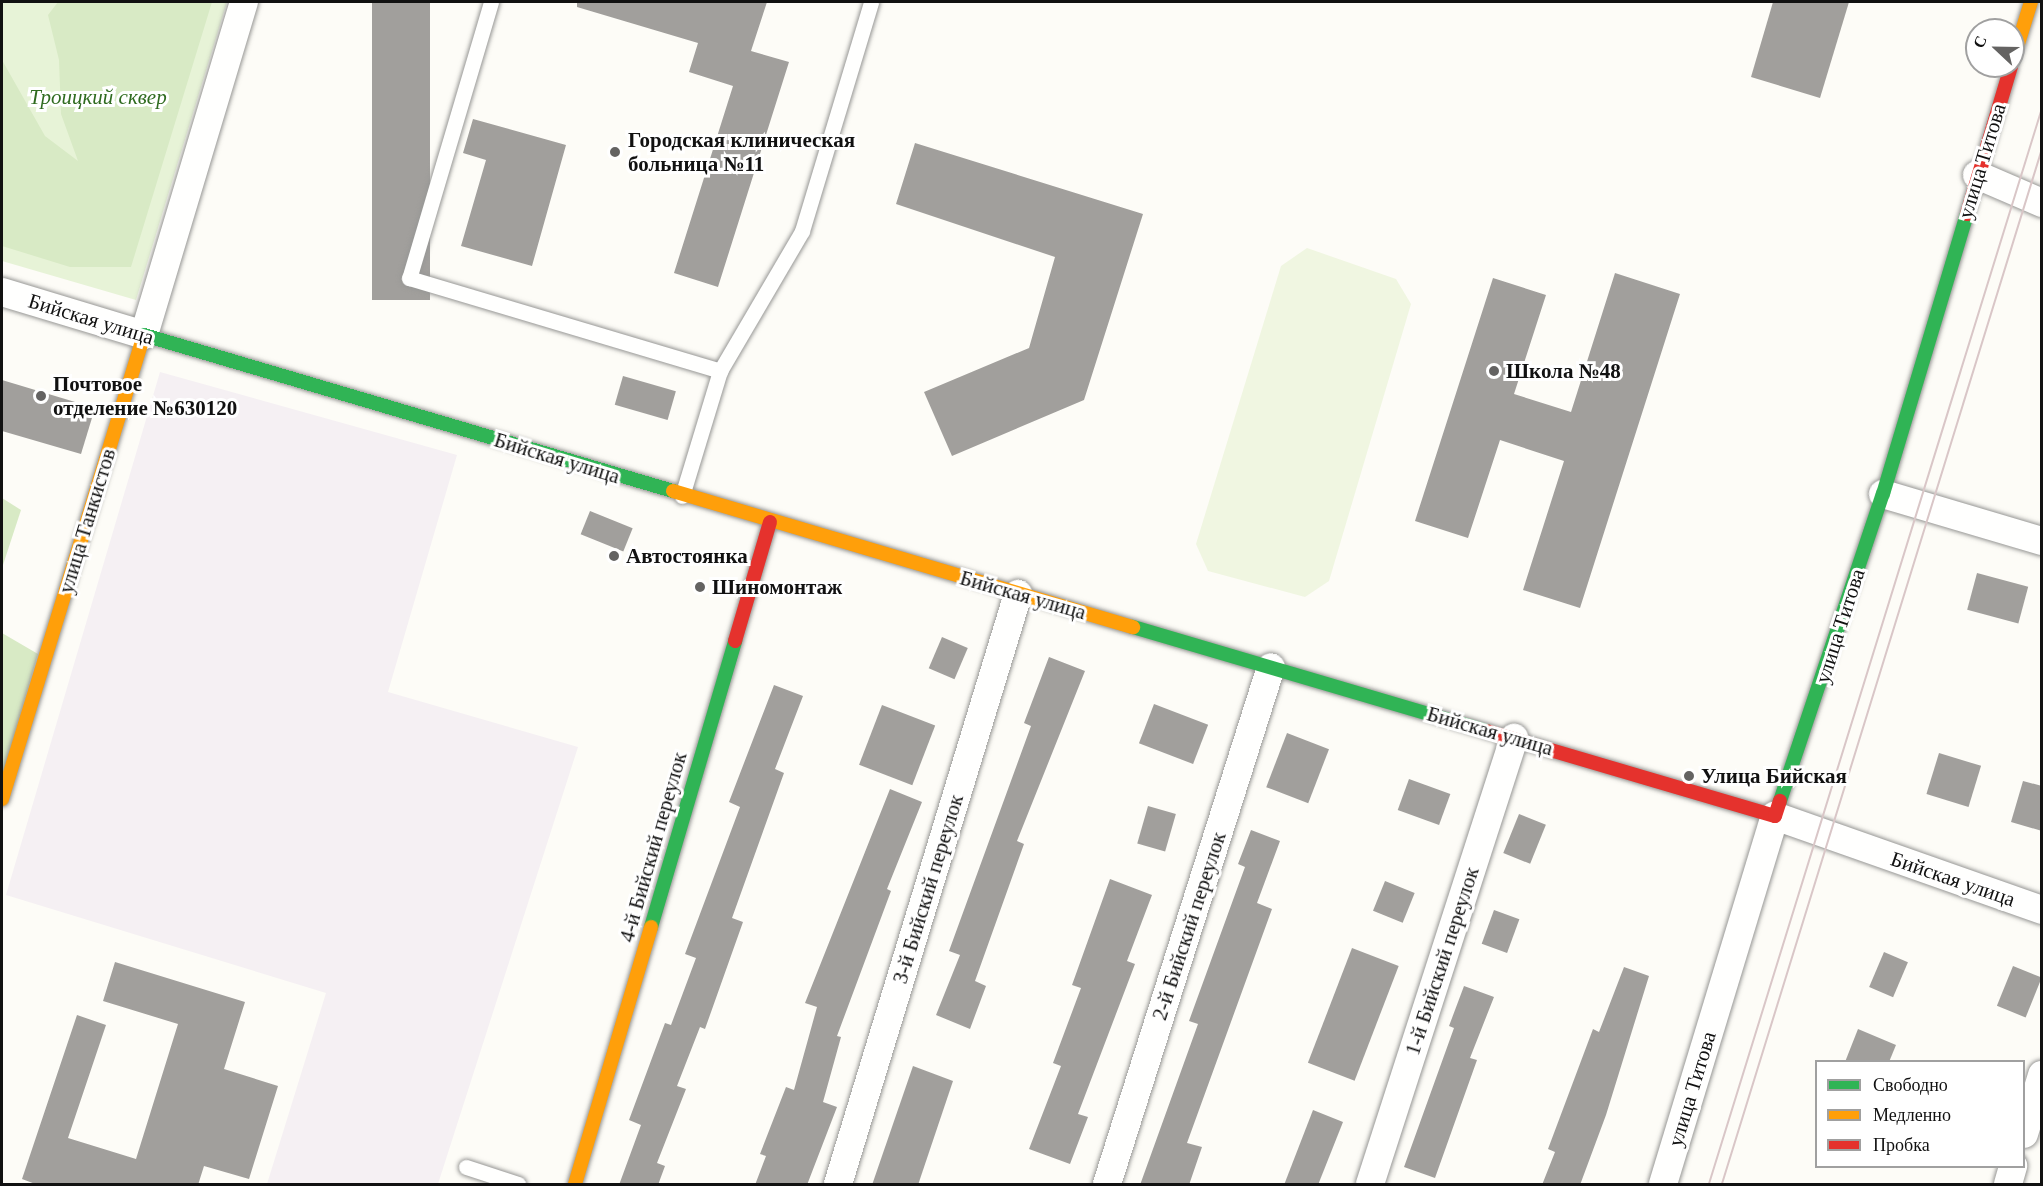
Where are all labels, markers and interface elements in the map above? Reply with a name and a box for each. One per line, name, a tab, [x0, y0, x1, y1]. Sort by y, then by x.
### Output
north arrow	[1965, 18, 2025, 78]
text: С	[1970, 33, 1990, 50]
park label: Троицкий сквер	[29, 84, 167, 110]
street label: улица Титова	[1953, 100, 2011, 222]
place label: Городская клиническая больница №11	[628, 127, 855, 177]
marker: Городская клиническая больница №11	[606, 143, 624, 161]
street label: Бийская улица	[25, 288, 157, 350]
place label: Школа №48	[1506, 358, 1621, 384]
marker: Школа №48	[1487, 364, 1501, 378]
place label: Почтовое отделение №630120	[53, 371, 237, 421]
marker: Почтовое отделение №630120	[34, 389, 48, 403]
street label: Бийская улица	[491, 427, 623, 489]
street label: улица Танкистов	[53, 446, 121, 596]
place label: Автостоянка	[626, 543, 748, 569]
marker: Автостоянка	[607, 549, 621, 563]
street label: Бийская улица	[957, 565, 1089, 625]
street label: улица Титова	[1810, 566, 1870, 686]
place label: Шиномонтаж	[712, 574, 842, 600]
marker: Шиномонтаж	[693, 580, 707, 594]
street label: Бийская улица	[1424, 701, 1556, 761]
street label: 4-й Бийский переулок	[614, 749, 692, 945]
place label: Улица Бийская	[1701, 763, 1847, 789]
marker: Улица Бийская	[1682, 769, 1696, 783]
street label: 3-й Бийский переулок	[887, 791, 969, 987]
street label: 2-й Бийский переулок	[1147, 829, 1231, 1023]
street label: Бийская улица	[1888, 846, 2018, 912]
street label: 1-й Бийский переулок	[1400, 864, 1484, 1058]
street label: улица Титова	[1663, 1028, 1721, 1150]
legend	[1815, 1060, 2025, 1168]
text: Свободно	[1873, 1075, 1948, 1095]
text: Медленно	[1873, 1105, 1951, 1125]
text: Пробка	[1873, 1135, 1930, 1155]

